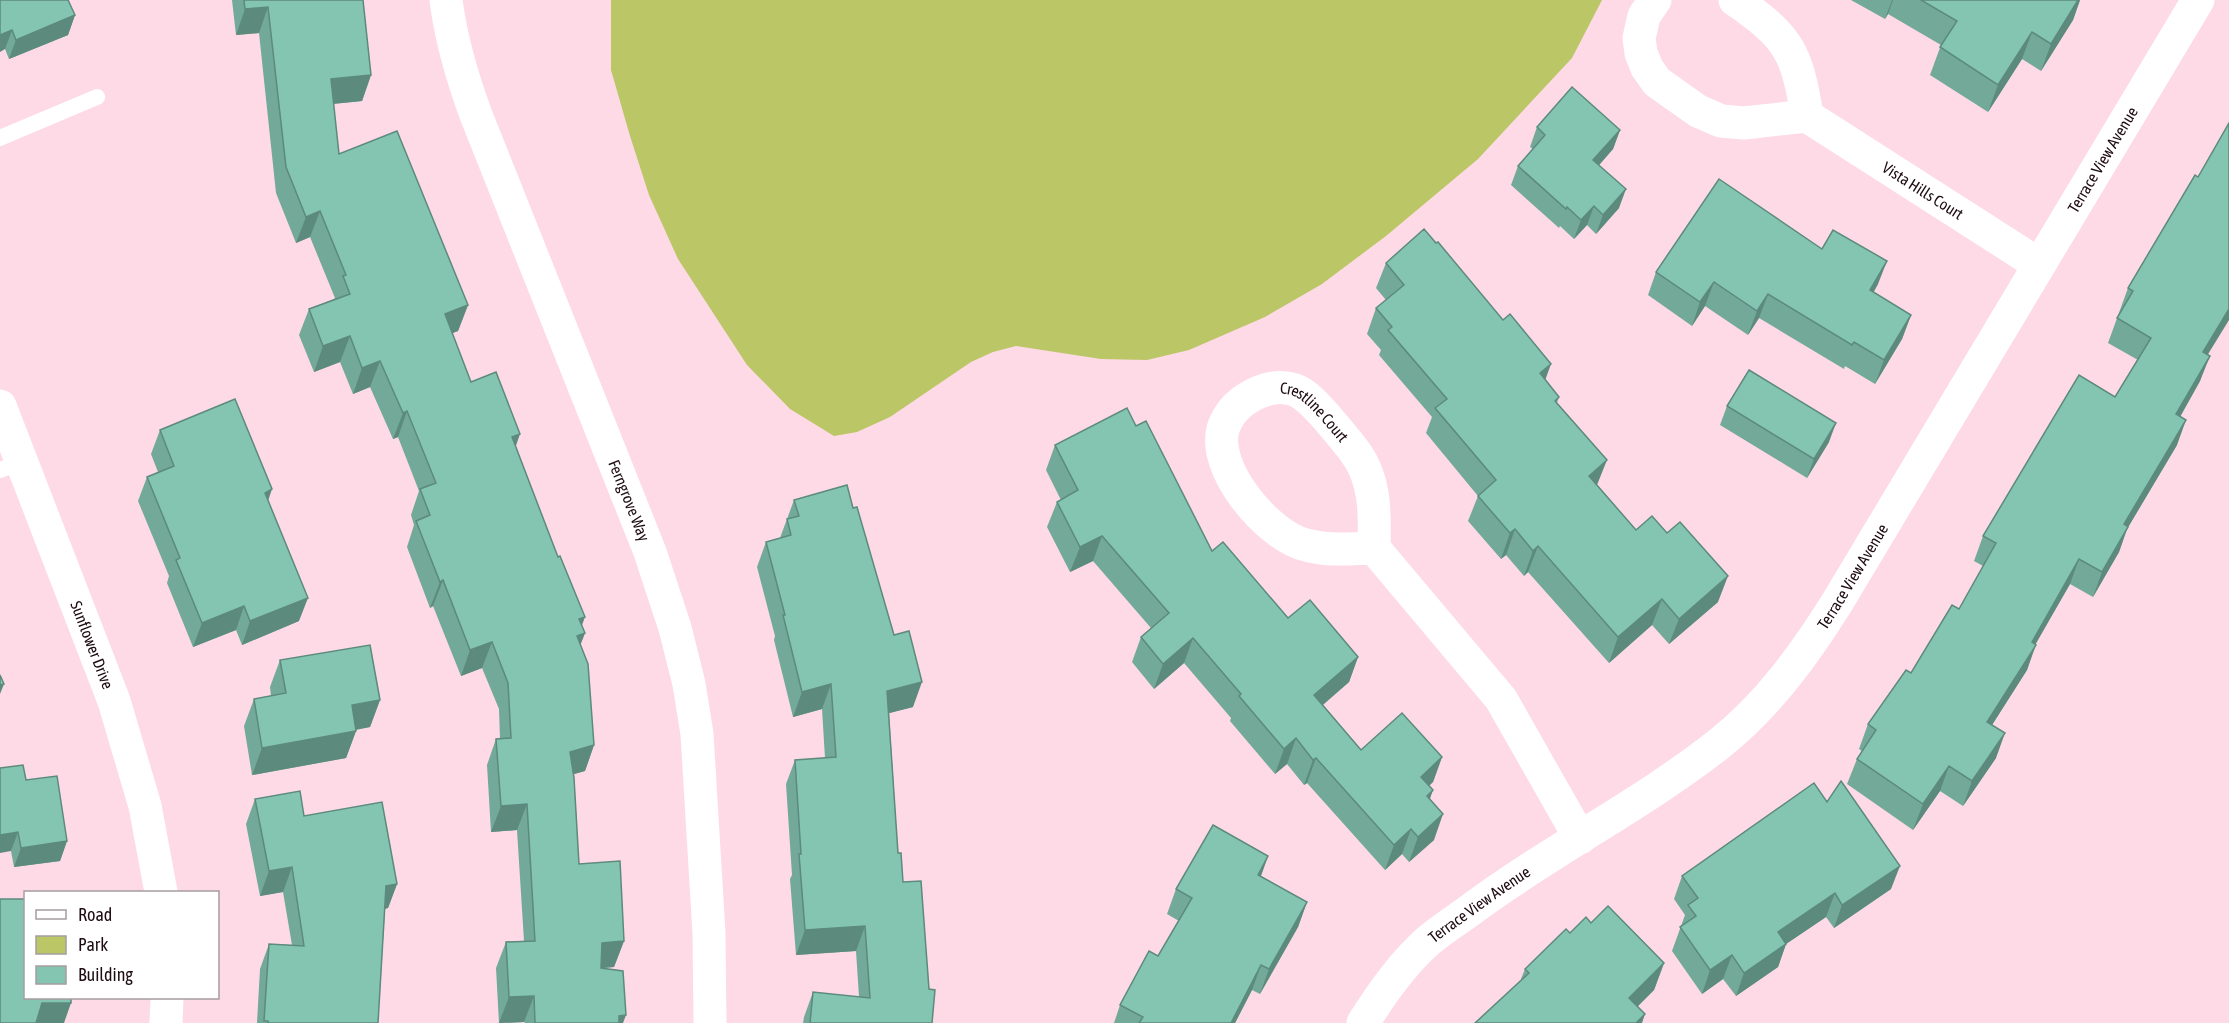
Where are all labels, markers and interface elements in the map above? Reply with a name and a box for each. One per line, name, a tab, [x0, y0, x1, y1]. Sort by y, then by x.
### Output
street label: Terrace View Avenue	[2064, 104, 2141, 216]
street label: Vista Hills Court	[1879, 158, 1967, 223]
street label: Crestline Court	[1280, 379, 1353, 446]
street label: Ferngrove Way	[605, 457, 654, 544]
street label: Terrace View Avenue	[1813, 520, 1891, 632]
street label: Sunflower Drive	[67, 598, 117, 691]
street label: Terrace View Avenue	[1425, 862, 1533, 946]
legend	[24, 891, 219, 999]
text: Road	[78, 904, 112, 925]
text: Park	[78, 934, 108, 955]
text: Building	[78, 964, 133, 985]

